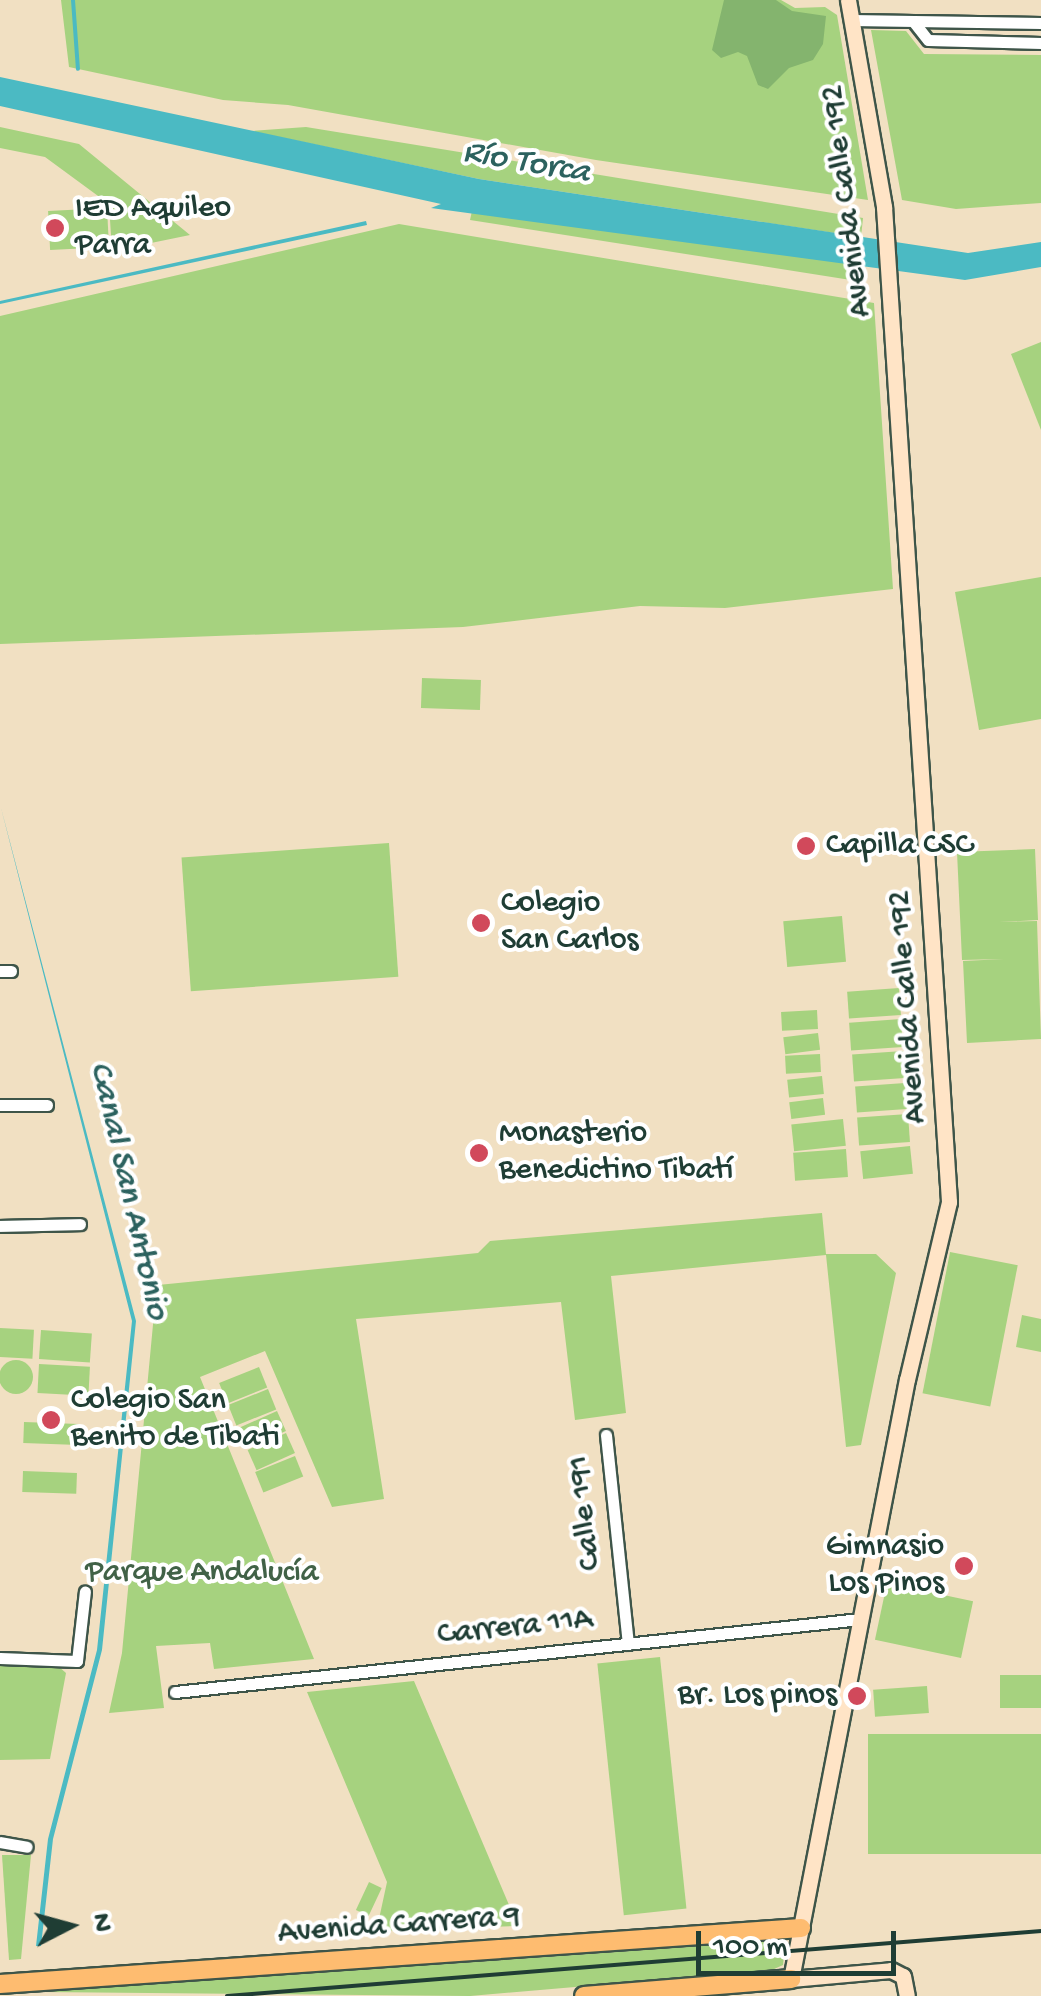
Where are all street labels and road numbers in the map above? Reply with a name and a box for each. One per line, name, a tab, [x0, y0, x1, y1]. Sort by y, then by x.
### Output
street label: Avenida Calle 192	[815, 83, 881, 319]
street label: Avenida Calle 192	[882, 889, 936, 1125]
street label: Calle 191	[561, 1454, 611, 1572]
street label: Carrera 11A	[436, 1601, 594, 1655]
street label: Avenida Carrera 9	[277, 1898, 521, 1954]

